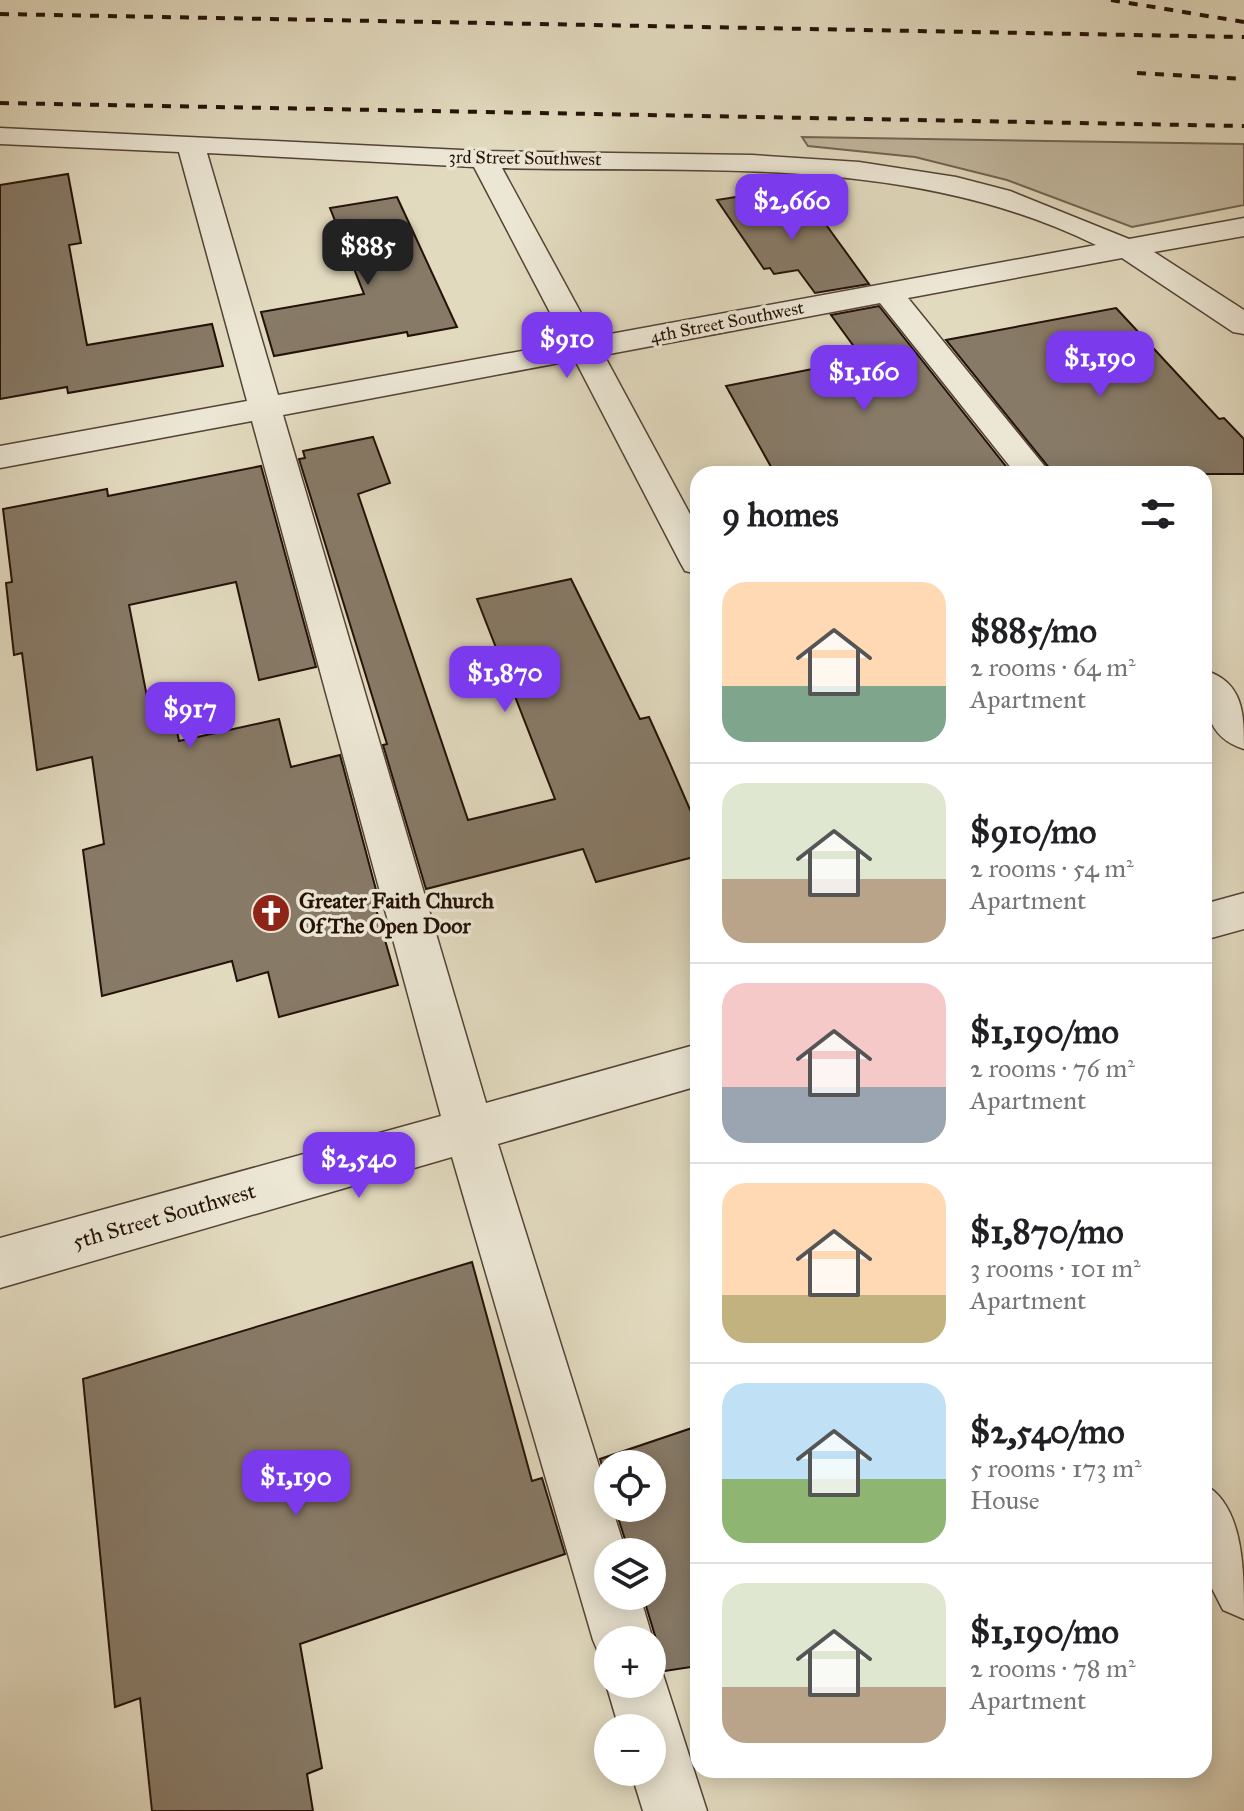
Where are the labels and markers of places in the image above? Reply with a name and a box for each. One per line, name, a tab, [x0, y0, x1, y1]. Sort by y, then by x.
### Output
pin: $2,660	[727, 174, 857, 242]
pin: $885	[321, 219, 415, 287]
pin: $910	[520, 312, 614, 380]
pin: $1,190	[1035, 331, 1165, 399]
pin: $1,160	[799, 345, 929, 413]
pin: $1,870	[440, 646, 570, 714]
pin: $917	[143, 682, 237, 750]
place label: Greater Faith Church Of The Open Door	[299, 887, 495, 939]
church icon: Greater Faith Church Of The Open Door	[250, 892, 292, 934]
pin: $2,540	[294, 1132, 424, 1200]
pin: $1,190	[231, 1450, 361, 1518]

